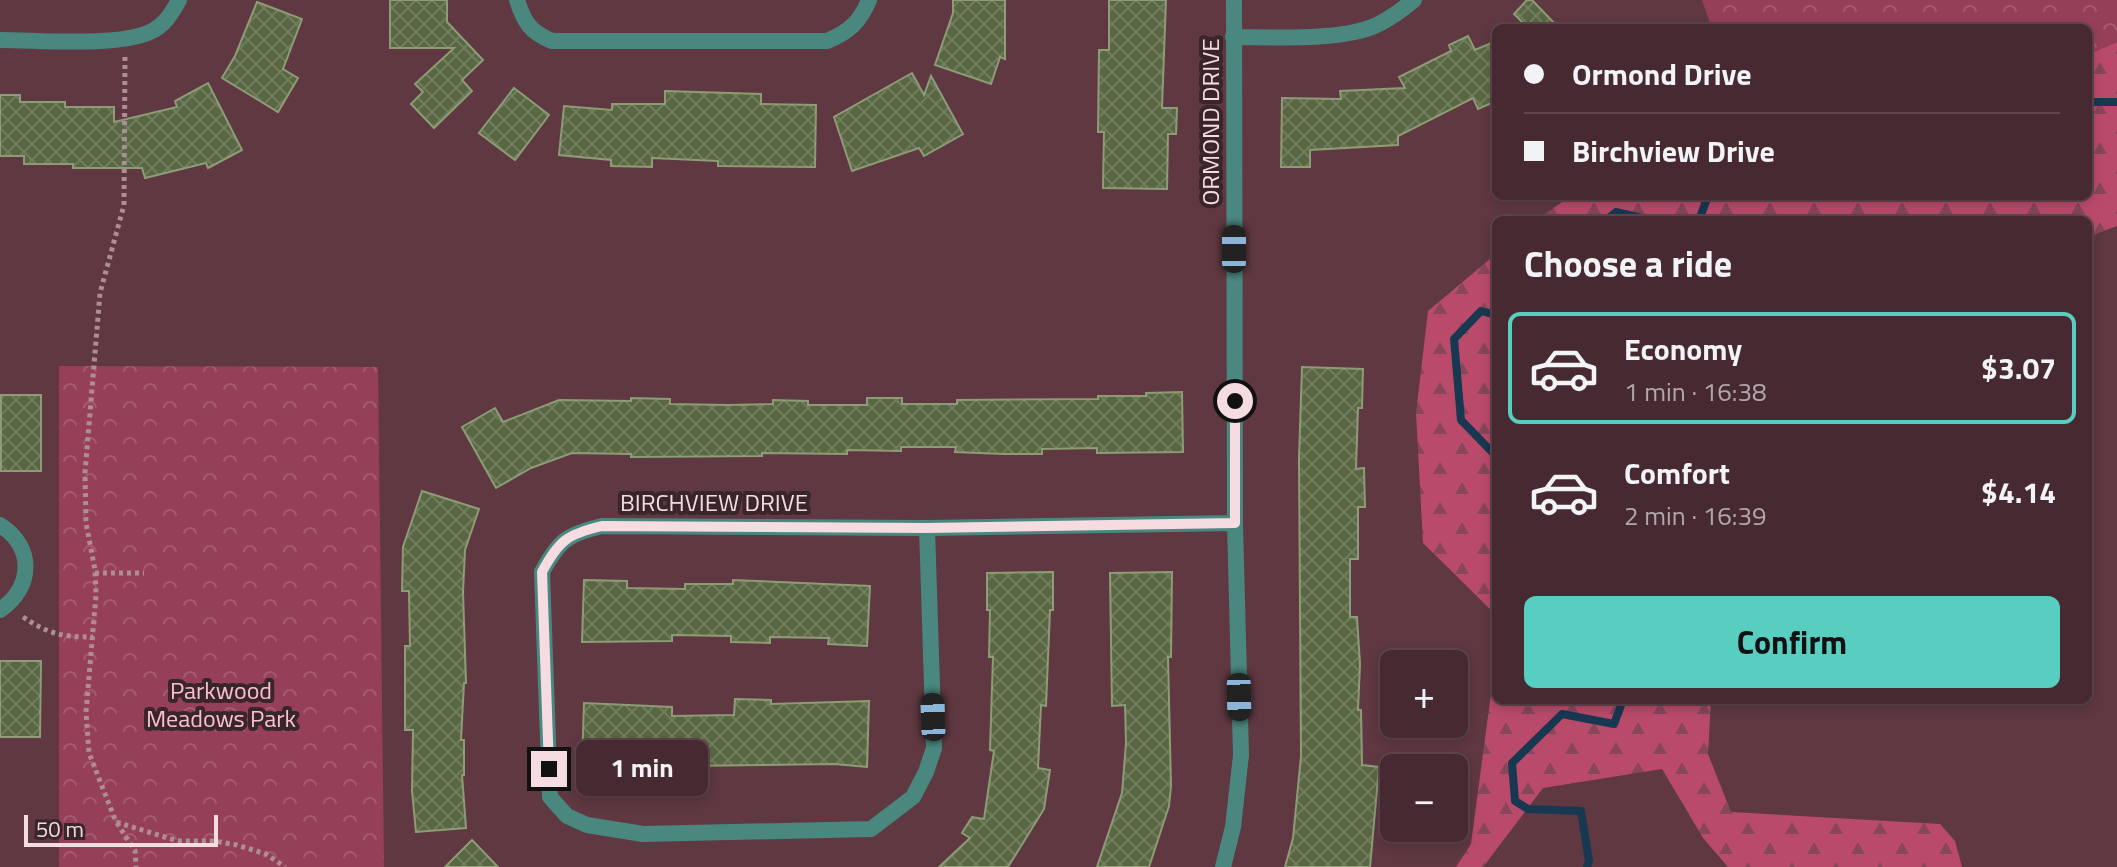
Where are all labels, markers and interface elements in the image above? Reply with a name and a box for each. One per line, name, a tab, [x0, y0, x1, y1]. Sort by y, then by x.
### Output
street label: ORMOND DRIVE	[1192, 38, 1228, 206]
text: Ormond Drive	[1572, 51, 1752, 97]
text: Birchview Drive	[1572, 128, 1775, 174]
car	[1222, 225, 1246, 273]
text: Choose a ride	[1524, 236, 1732, 291]
text: Economy	[1624, 326, 1742, 372]
icon: car	[1528, 332, 1600, 404]
text: $3.07	[1981, 345, 2056, 391]
text: 1 min · 16:38	[1624, 372, 1767, 411]
route start	[1217, 383, 1253, 419]
text: Comfort	[1624, 450, 1730, 496]
icon: car	[1528, 456, 1600, 528]
text: $4.14	[1981, 469, 2056, 515]
street label: BIRCHVIEW DRIVE	[620, 484, 808, 520]
text: 2 min · 16:39	[1624, 496, 1767, 535]
button: Confirm	[1524, 596, 2060, 688]
map controls	[1380, 650, 1468, 842]
button: +	[1380, 650, 1468, 738]
park label: Parkwood Meadows Park	[146, 672, 297, 736]
car	[1227, 673, 1251, 721]
car	[920, 693, 946, 741]
callout: 1 min	[577, 741, 709, 797]
text: 1 min	[610, 748, 674, 787]
route end	[531, 751, 567, 787]
button: −	[1380, 754, 1468, 842]
scale bar	[24, 811, 218, 847]
text: 50 m	[36, 812, 84, 846]

